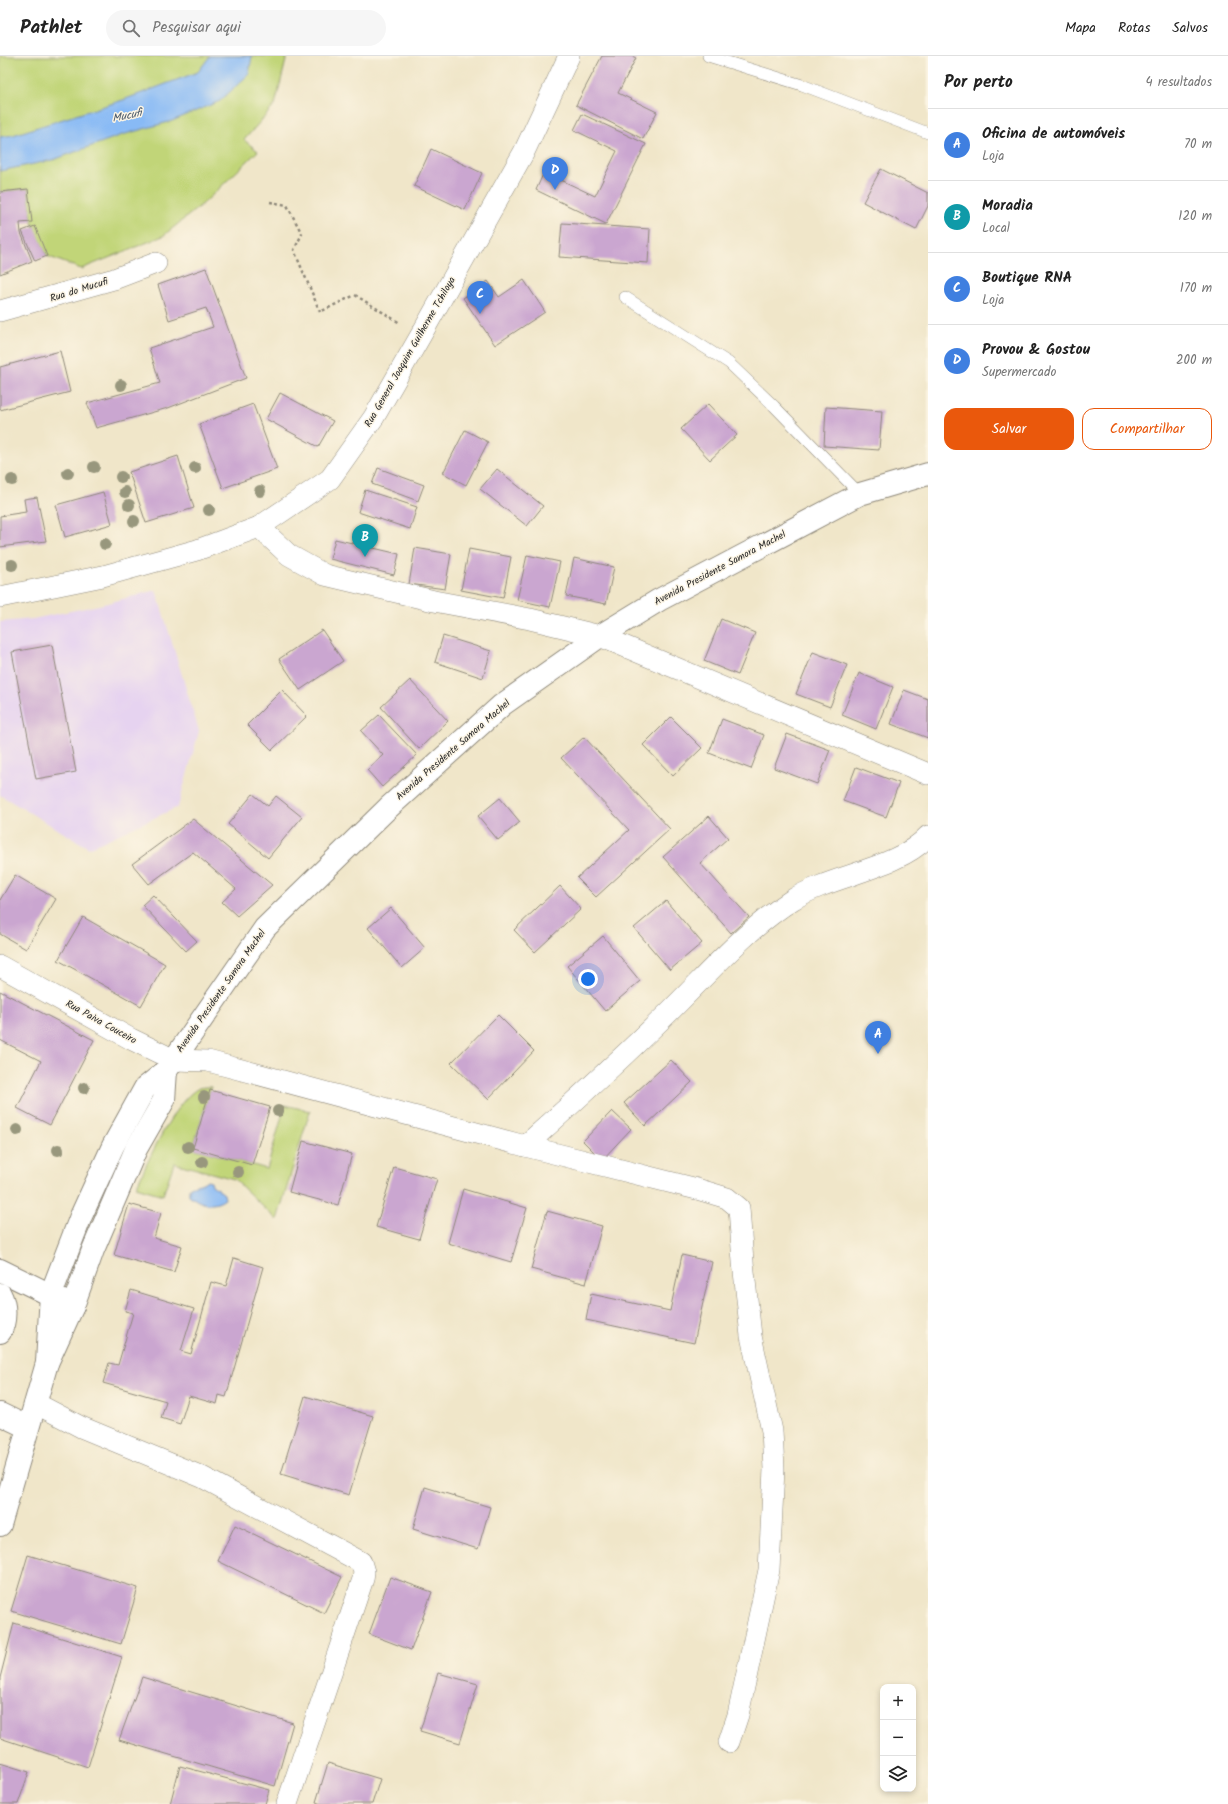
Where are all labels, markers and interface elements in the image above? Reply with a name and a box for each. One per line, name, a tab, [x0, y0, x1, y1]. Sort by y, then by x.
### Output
search box	[106, 10, 386, 46]
text: Pathlet	[20, 13, 82, 43]
text: Pesquisar aqui	[152, 16, 241, 40]
icon: search	[120, 17, 142, 39]
text: Mapa	[1065, 17, 1096, 39]
text: Rotas	[1118, 17, 1150, 39]
text: Salvos	[1172, 17, 1208, 39]
text: Por perto	[944, 69, 1013, 96]
text: 4 resultados	[1145, 72, 1212, 93]
water label: Mucufi	[110, 104, 146, 128]
text: Oficina de automóveis	[982, 122, 1125, 146]
text: A	[953, 134, 961, 155]
text: 70 m	[1184, 134, 1212, 155]
text: Loja	[982, 146, 1004, 167]
pin: D	[542, 157, 568, 190]
text: Moradia	[982, 194, 1033, 218]
text: B	[953, 206, 961, 227]
text: 120 m	[1178, 206, 1212, 227]
text: Local	[982, 218, 1010, 239]
text: Boutique RNA	[982, 266, 1072, 290]
street label: Rua do Mucufi	[48, 273, 111, 306]
street label: Rua General Joaquim Guilherme Tchiloya	[360, 274, 460, 430]
text: C	[953, 278, 961, 299]
text: 170 m	[1180, 278, 1212, 299]
pin: C	[467, 281, 493, 314]
text: Loja	[982, 290, 1004, 311]
text: Provou & Gostou	[982, 338, 1090, 362]
text: D	[953, 350, 961, 371]
text: 200 m	[1176, 350, 1212, 371]
text: Supermercado	[982, 362, 1056, 383]
button: Salvar	[944, 408, 1074, 450]
button: Compartilhar	[1082, 408, 1212, 450]
pin: B	[352, 524, 378, 557]
street label: Avenida Presidente Samora Machel	[651, 526, 789, 610]
street label: Avenida Presidente Samora Machel	[392, 695, 514, 804]
street label: Avenida Presidente Samora Machel	[172, 926, 270, 1056]
your location	[578, 969, 598, 989]
street label: Rua Paiva Couceiro	[62, 996, 140, 1048]
pin: A	[865, 1021, 891, 1054]
map controls	[880, 1684, 916, 1792]
button: +	[880, 1684, 916, 1720]
button: −	[880, 1720, 916, 1756]
button: layers	[880, 1756, 916, 1792]

